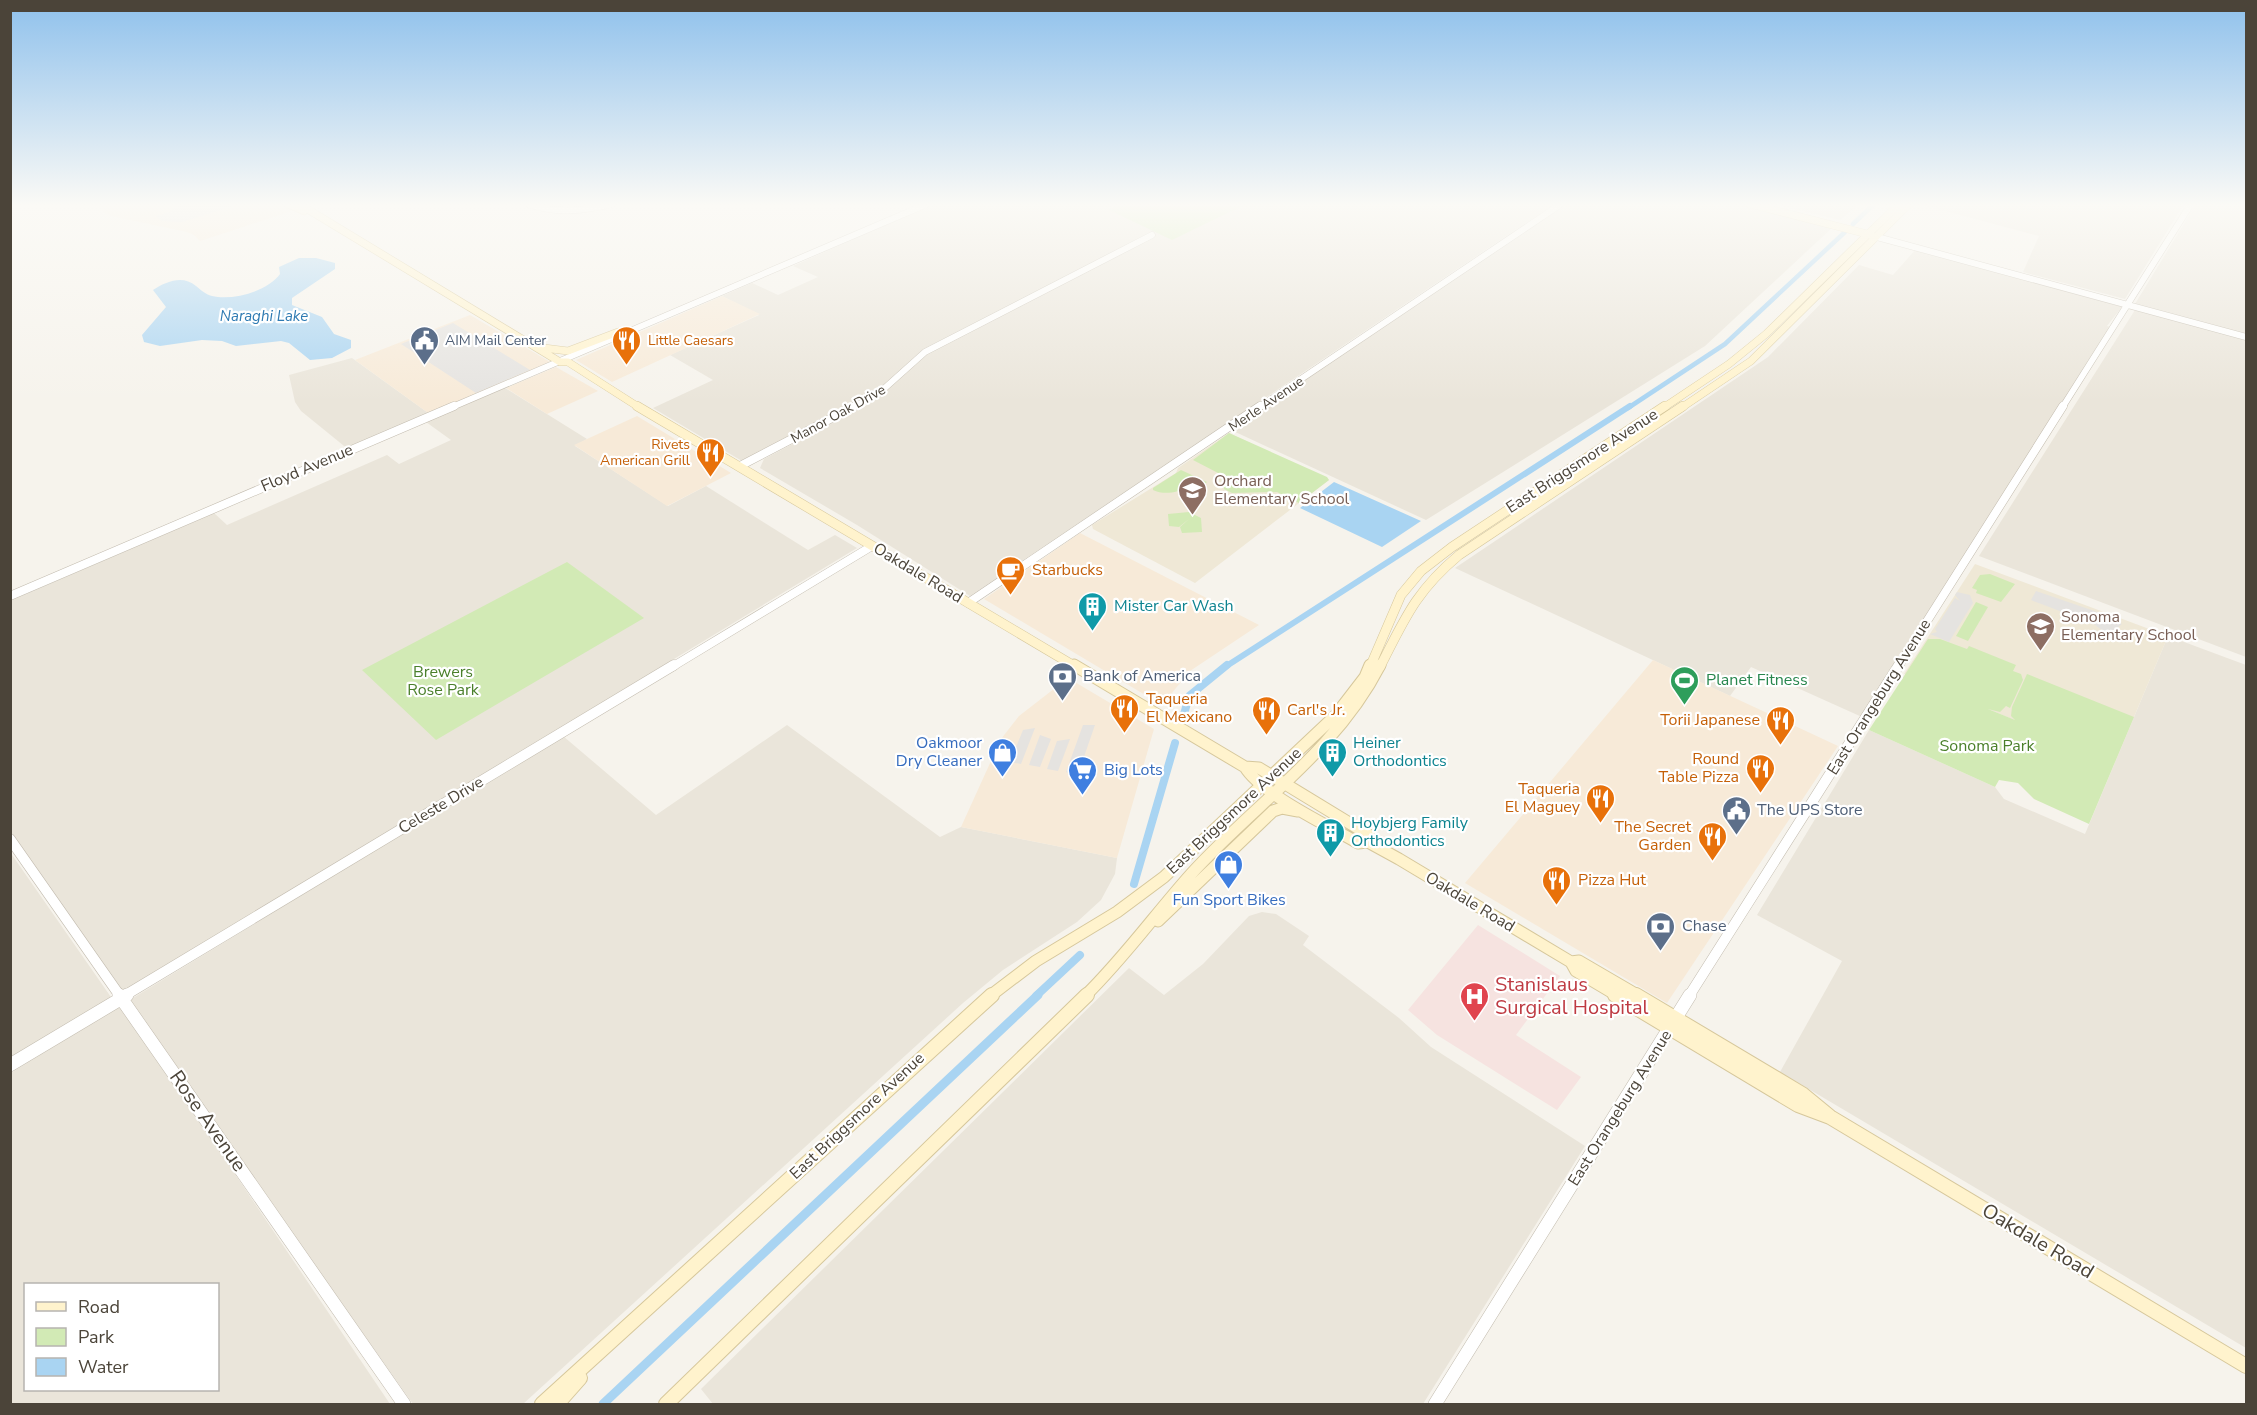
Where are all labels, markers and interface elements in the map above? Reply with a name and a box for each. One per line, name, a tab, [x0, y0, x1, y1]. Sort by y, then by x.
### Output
water label: Naraghi Lake	[220, 306, 308, 326]
public building icon: AIM Mail Center	[408, 324, 440, 366]
restaurant icon: Little Caesars	[611, 324, 643, 366]
place label: AIM Mail Center	[445, 331, 546, 350]
place label: Little Caesars	[648, 331, 734, 350]
street label: Merle Avenue	[1225, 372, 1307, 436]
street label: Manor Oak Drive	[787, 380, 889, 448]
street label: East Briggsmore Avenue	[1502, 404, 1662, 518]
place label: Rivets American Grill	[600, 435, 691, 470]
restaurant icon: Rivets American Grill	[695, 436, 727, 478]
street label: Floyd Avenue	[258, 439, 356, 497]
place label: Orchard Elementary School	[1214, 470, 1350, 510]
school or university icon: Orchard Elementary School	[1177, 474, 1209, 516]
street label: Oakdale Road	[869, 538, 967, 608]
cafe icon: Starbucks	[995, 554, 1027, 596]
place label: Starbucks	[1032, 559, 1103, 581]
building icon: Mister Car Wash	[1077, 590, 1109, 632]
place label: Mister Car Wash	[1114, 595, 1234, 617]
place label: Sonoma Elementary School	[2061, 606, 2197, 646]
school or university icon: Sonoma Elementary School	[2024, 610, 2056, 652]
street label: East Orangeburg Avenue	[1822, 615, 1936, 779]
bank icon: Bank of America	[1046, 660, 1078, 702]
park label: Brewers Rose Park	[407, 661, 480, 701]
sports icon: Planet Fitness	[1669, 664, 1701, 706]
place label: Bank of America	[1083, 665, 1201, 687]
place label: Planet Fitness	[1706, 669, 1808, 691]
place label: Taqueria El Mexicano	[1146, 688, 1232, 728]
restaurant icon: Taqueria El Mexicano	[1109, 692, 1141, 734]
restaurant icon: Carl's Jr.	[1250, 694, 1282, 736]
place label: Carl's Jr.	[1287, 699, 1345, 721]
restaurant icon: Torii Japanese	[1765, 704, 1797, 746]
place label: Torii Japanese	[1660, 709, 1760, 731]
place label: Oakmoor Dry Cleaner	[896, 732, 982, 772]
place label: Heiner Orthodontics	[1353, 732, 1447, 772]
park label: Sonoma Park	[1940, 735, 2035, 757]
shop icon: Oakmoor Dry Cleaner	[987, 736, 1019, 778]
building icon: Heiner Orthodontics	[1316, 736, 1348, 778]
street label: East Briggsmore Avenue	[1162, 743, 1306, 879]
place label: Round Table Pizza	[1658, 748, 1739, 788]
restaurant icon: Round Table Pizza	[1744, 752, 1776, 794]
supermarket icon: Big Lots	[1067, 754, 1099, 796]
place label: Big Lots	[1104, 759, 1163, 781]
street label: Celeste Drive	[394, 771, 488, 839]
place label: Taqueria El Maguey	[1505, 778, 1581, 818]
restaurant icon: Taqueria El Maguey	[1585, 782, 1617, 824]
public building icon: The UPS Store	[1720, 794, 1752, 836]
place label: The UPS Store	[1757, 799, 1862, 821]
place label: Hoybjerg Family Orthodontics	[1351, 812, 1469, 852]
building icon: Hoybjerg Family Orthodontics	[1314, 816, 1346, 858]
place label: The Secret Garden	[1614, 816, 1691, 856]
restaurant icon: The Secret Garden	[1696, 820, 1728, 862]
shop icon: Fun Sport Bikes	[1213, 848, 1245, 890]
restaurant icon: Pizza Hut	[1541, 864, 1573, 906]
street label: Oakdale Road	[1421, 867, 1519, 937]
place label: Pizza Hut	[1578, 869, 1646, 891]
place label: Fun Sport Bikes	[1172, 889, 1286, 911]
bank icon: Chase	[1645, 910, 1677, 952]
place label: Chase	[1682, 915, 1727, 937]
place label: Stanislaus Surgical Hospital	[1495, 971, 1649, 1021]
hospital icon: Stanislaus Surgical Hospital	[1458, 980, 1490, 1022]
street label: East Orangeburg Avenue	[1563, 1026, 1677, 1190]
street label: East Briggsmore Avenue	[785, 1048, 929, 1184]
street label: Rose Avenue	[163, 1065, 253, 1177]
street label: Oakdale Road	[1977, 1197, 2099, 1285]
legend	[24, 1283, 219, 1391]
text: Road	[78, 1295, 120, 1319]
text: Park	[78, 1325, 115, 1349]
text: Water	[78, 1355, 129, 1379]

